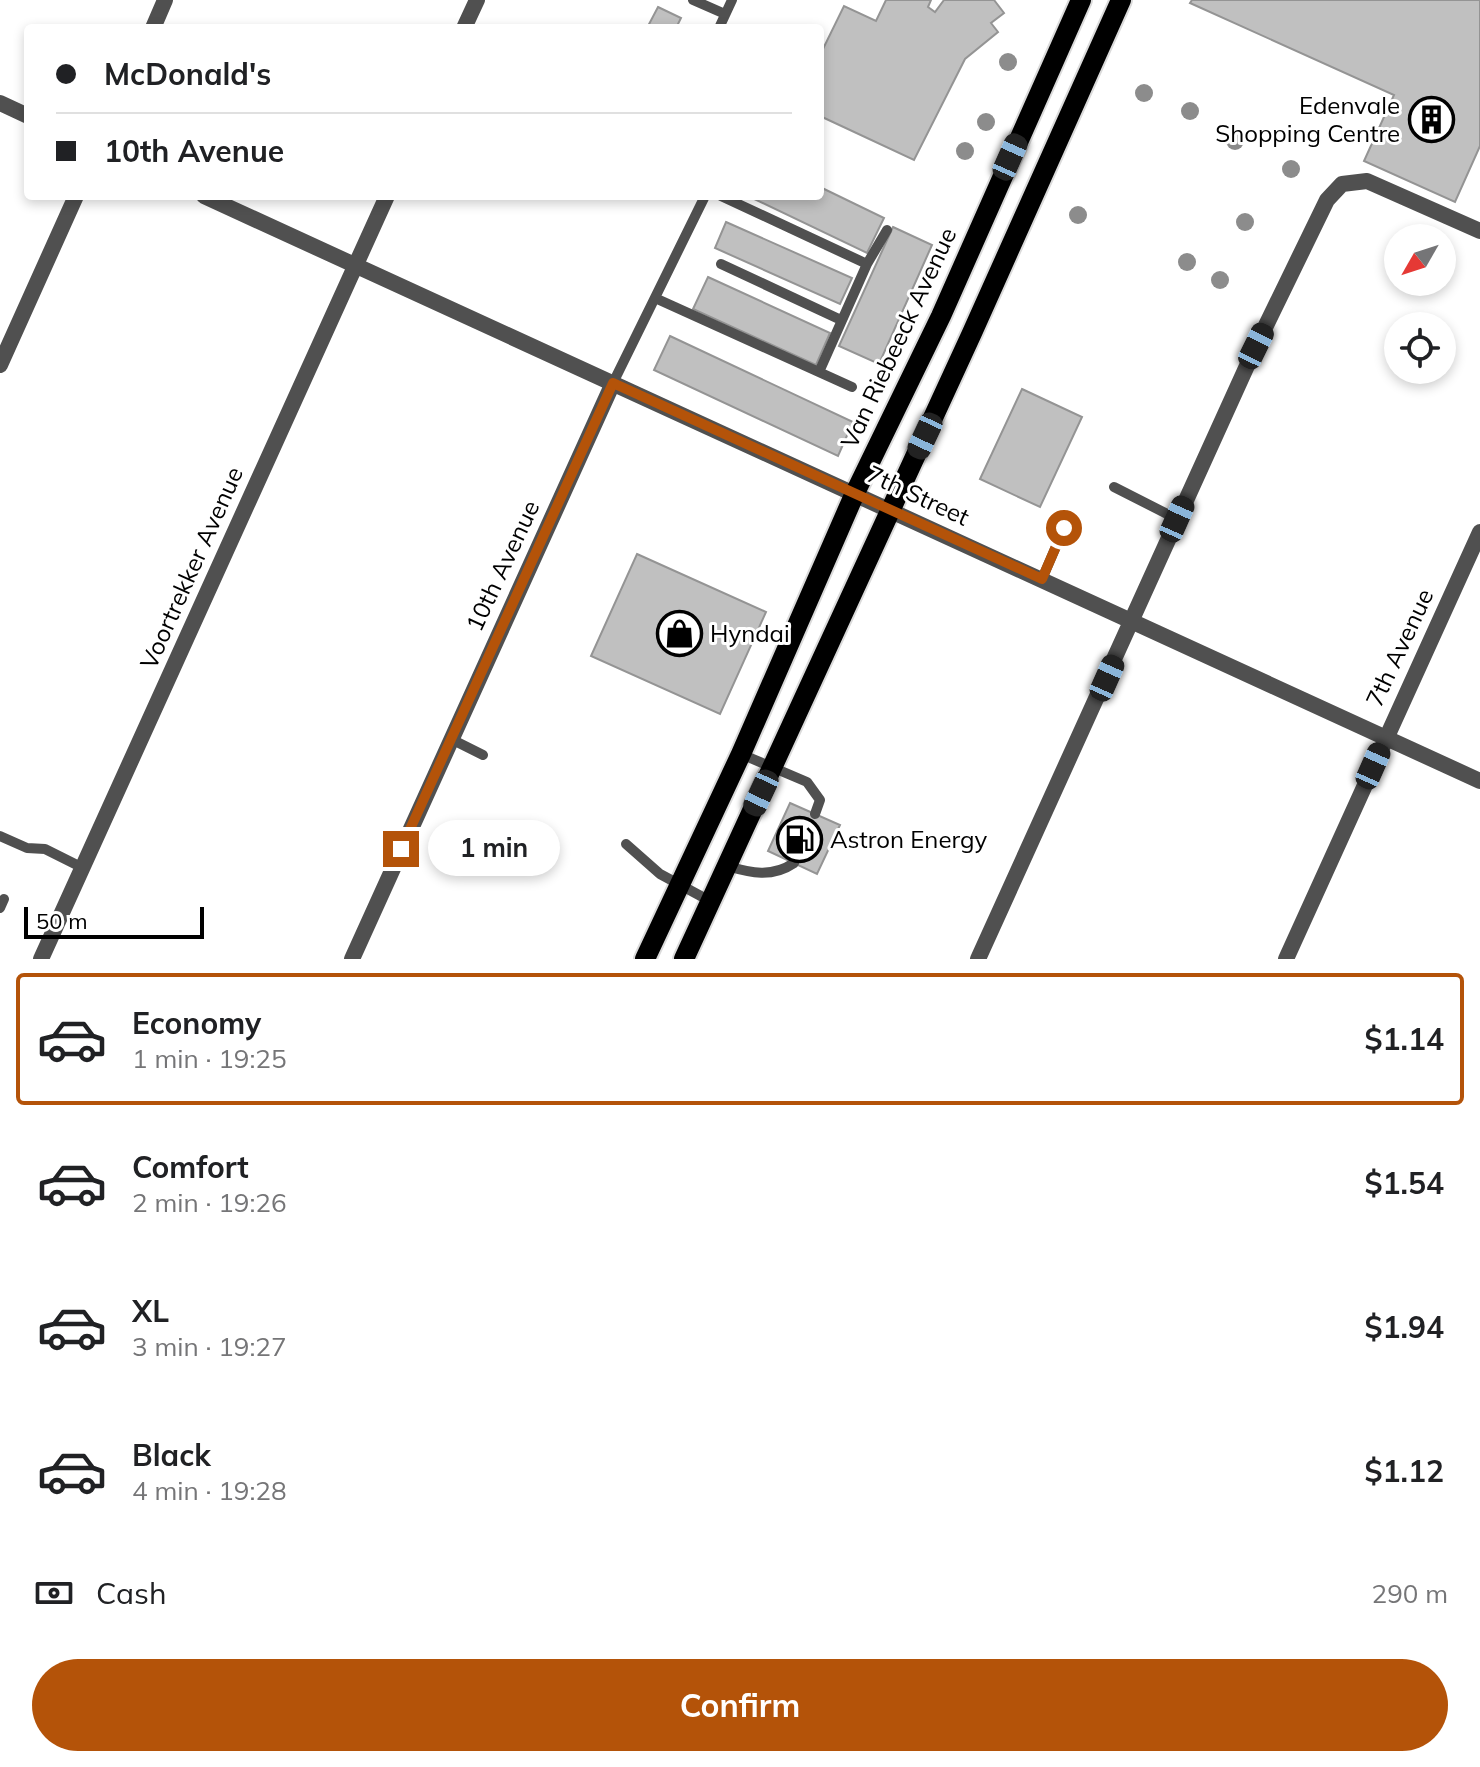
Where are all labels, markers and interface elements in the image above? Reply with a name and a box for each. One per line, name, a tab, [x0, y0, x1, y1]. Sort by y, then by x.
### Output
text: McDonald's	[104, 55, 271, 93]
place label: Edenvale Shopping Centre	[1215, 90, 1400, 148]
building icon: Edenvale Shopping Centre	[1407, 96, 1455, 144]
car	[989, 130, 1031, 184]
text: 10th Avenue	[104, 132, 284, 170]
street label: Van Riebeeck Avenue	[834, 222, 962, 453]
north arrow	[1384, 224, 1456, 296]
map controls	[1384, 224, 1456, 384]
button: locate	[1384, 312, 1456, 384]
car	[1235, 319, 1277, 373]
car	[904, 409, 946, 463]
street label: 7th Street	[862, 458, 974, 532]
street label: Voortrekker Avenue	[133, 462, 249, 673]
car	[1156, 492, 1198, 546]
street label: 10th Avenue	[459, 495, 546, 636]
route start	[1046, 510, 1082, 546]
street label: 7th Avenue	[1359, 584, 1439, 711]
shop icon: Hyndai	[655, 610, 703, 658]
place label: Hyndai	[710, 618, 790, 648]
car	[1086, 651, 1128, 705]
car	[1352, 739, 1394, 793]
car	[740, 766, 782, 820]
fuel station icon: Astron Energy	[775, 816, 823, 864]
callout: 1 min	[429, 821, 561, 877]
place label: Astron Energy	[830, 824, 988, 854]
route end	[383, 831, 419, 867]
text: 1 min	[460, 831, 528, 864]
scale bar	[24, 903, 204, 939]
text: 50 m	[36, 907, 87, 935]
icon: car	[36, 1003, 108, 1075]
text: Economy	[132, 1004, 261, 1042]
text: $1.14	[1365, 1020, 1444, 1058]
text: 1 min · 19:25	[132, 1042, 287, 1075]
icon: car	[36, 1147, 108, 1219]
text: Comfort	[132, 1148, 249, 1186]
text: $1.54	[1365, 1164, 1444, 1202]
text: 2 min · 19:26	[132, 1186, 287, 1219]
icon: car	[36, 1291, 108, 1363]
text: XL	[132, 1292, 169, 1330]
text: $1.94	[1365, 1308, 1444, 1346]
text: 3 min · 19:27	[132, 1330, 287, 1363]
icon: car	[36, 1435, 108, 1507]
text: Black	[132, 1436, 211, 1474]
text: $1.12	[1365, 1452, 1444, 1490]
text: 4 min · 19:28	[132, 1474, 287, 1507]
icon: cash	[32, 1571, 76, 1615]
text: Cash	[96, 1574, 167, 1612]
text: 290 m	[1372, 1577, 1448, 1610]
button: Confirm	[32, 1659, 1448, 1751]

